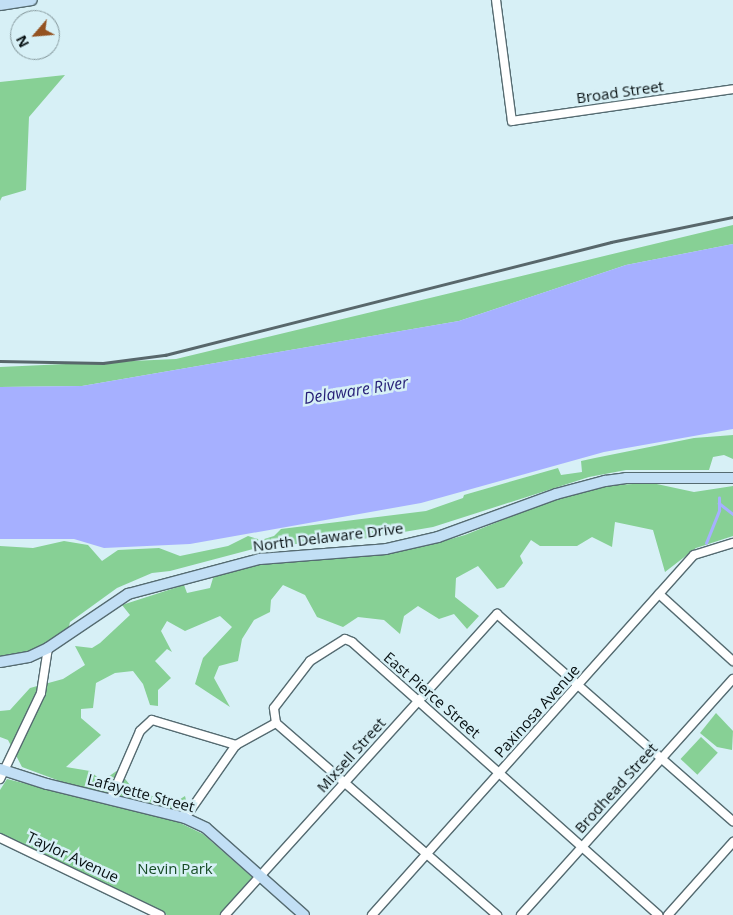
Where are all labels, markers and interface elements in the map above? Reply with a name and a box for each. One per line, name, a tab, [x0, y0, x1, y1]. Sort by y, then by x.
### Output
north arrow	[10, 10, 60, 60]
text: N	[11, 32, 33, 51]
street label: Broad Street	[575, 77, 665, 107]
water label: Delaware River	[302, 372, 410, 408]
street label: North Delaware Drive	[252, 519, 404, 555]
street label: East Pierce Street	[380, 648, 484, 742]
street label: Paxinosa Avenue	[491, 661, 583, 761]
street label: Mixsell Street	[313, 714, 389, 796]
street label: Brodhead Street	[571, 739, 661, 837]
street label: Lafayette Street	[85, 770, 197, 816]
street label: Taylor Avenue	[24, 828, 122, 886]
park label: Nevin Park	[137, 860, 213, 878]

